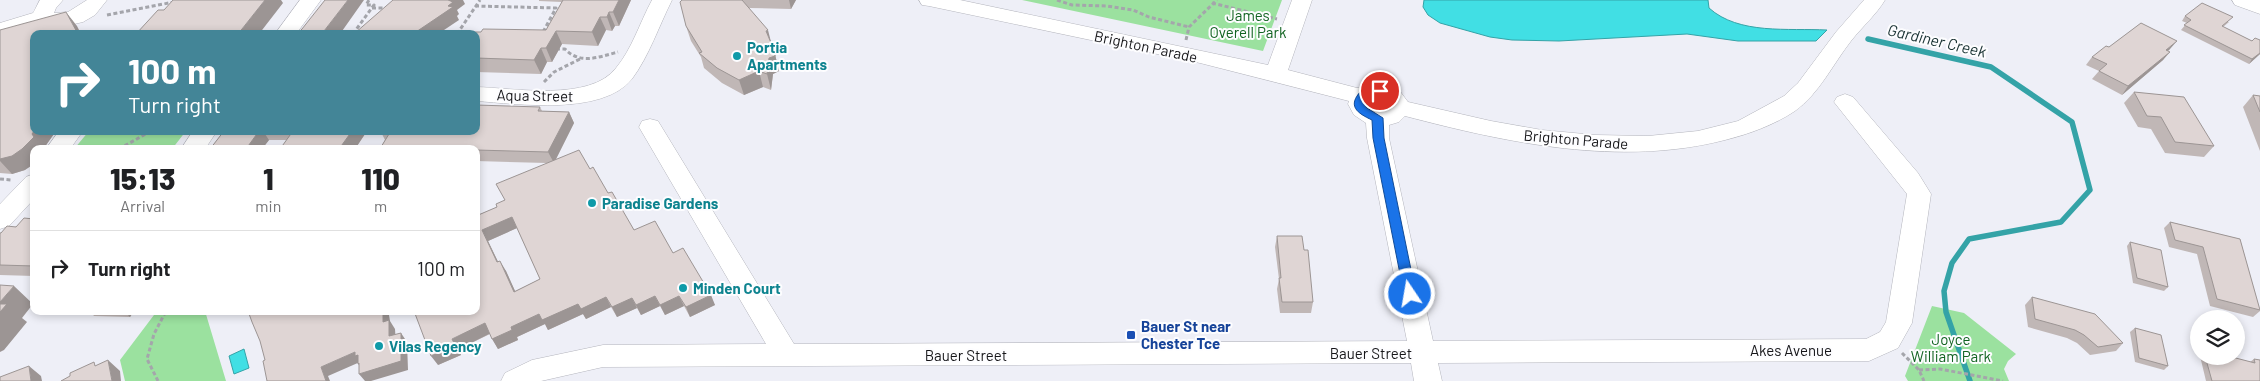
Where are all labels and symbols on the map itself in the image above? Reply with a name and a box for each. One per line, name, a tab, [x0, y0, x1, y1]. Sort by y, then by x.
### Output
park label: James Overell Park	[1210, 6, 1287, 41]
water label: Gardiner Creek	[1886, 19, 1988, 61]
street label: Brighton Parade	[1093, 26, 1199, 66]
place label: Portia Apartments	[747, 38, 828, 73]
marker: Portia Apartments	[731, 50, 743, 62]
pin	[1359, 70, 1401, 112]
street label: Aqua Street	[496, 85, 574, 105]
street label: Brighton Parade	[1523, 125, 1629, 153]
place label: Paradise Gardens	[602, 194, 719, 212]
marker: Paradise Gardens	[586, 197, 598, 209]
position arrow	[1383, 267, 1435, 319]
place label: Minden Court	[693, 279, 781, 297]
marker: Minden Court	[677, 282, 689, 294]
place label: Bauer St near Chester Tce	[1141, 317, 1231, 352]
marker: Bauer St near Chester Tce	[1125, 329, 1137, 341]
park label: Joyce William Park	[1911, 330, 1992, 365]
place label: Vilas Regency	[389, 337, 482, 355]
marker: Vilas Regency	[373, 340, 385, 352]
street label: Akes Avenue	[1750, 341, 1832, 359]
street label: Bauer Street	[1330, 344, 1412, 362]
street label: Bauer Street	[925, 346, 1007, 364]

